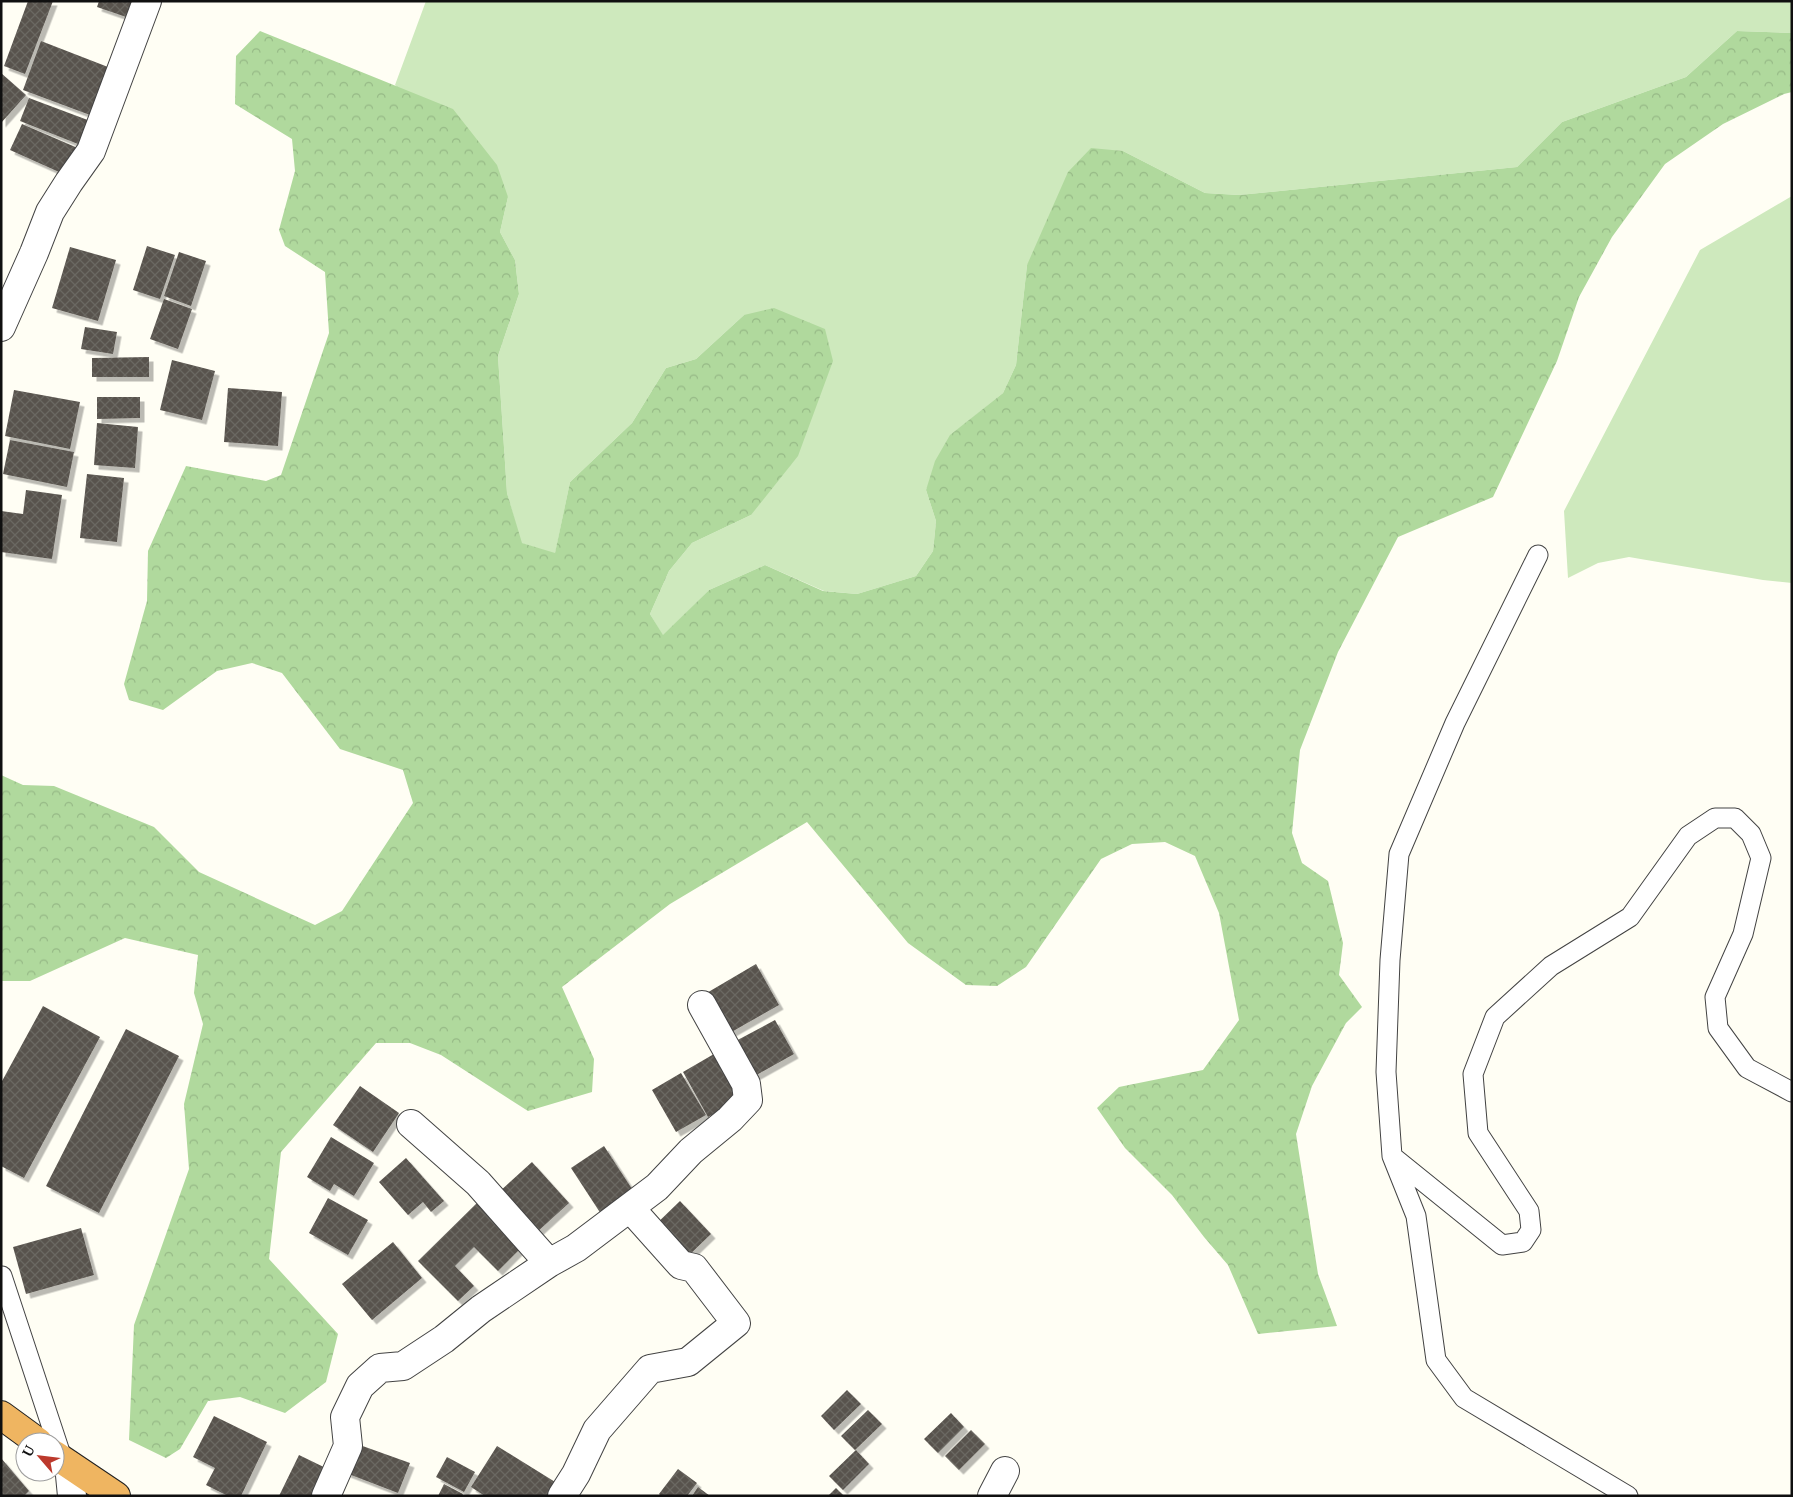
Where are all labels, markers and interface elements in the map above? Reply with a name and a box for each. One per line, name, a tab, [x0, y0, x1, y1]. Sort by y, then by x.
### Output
north arrow	[15, 1432, 65, 1482]
text: U	[17, 1442, 39, 1460]

